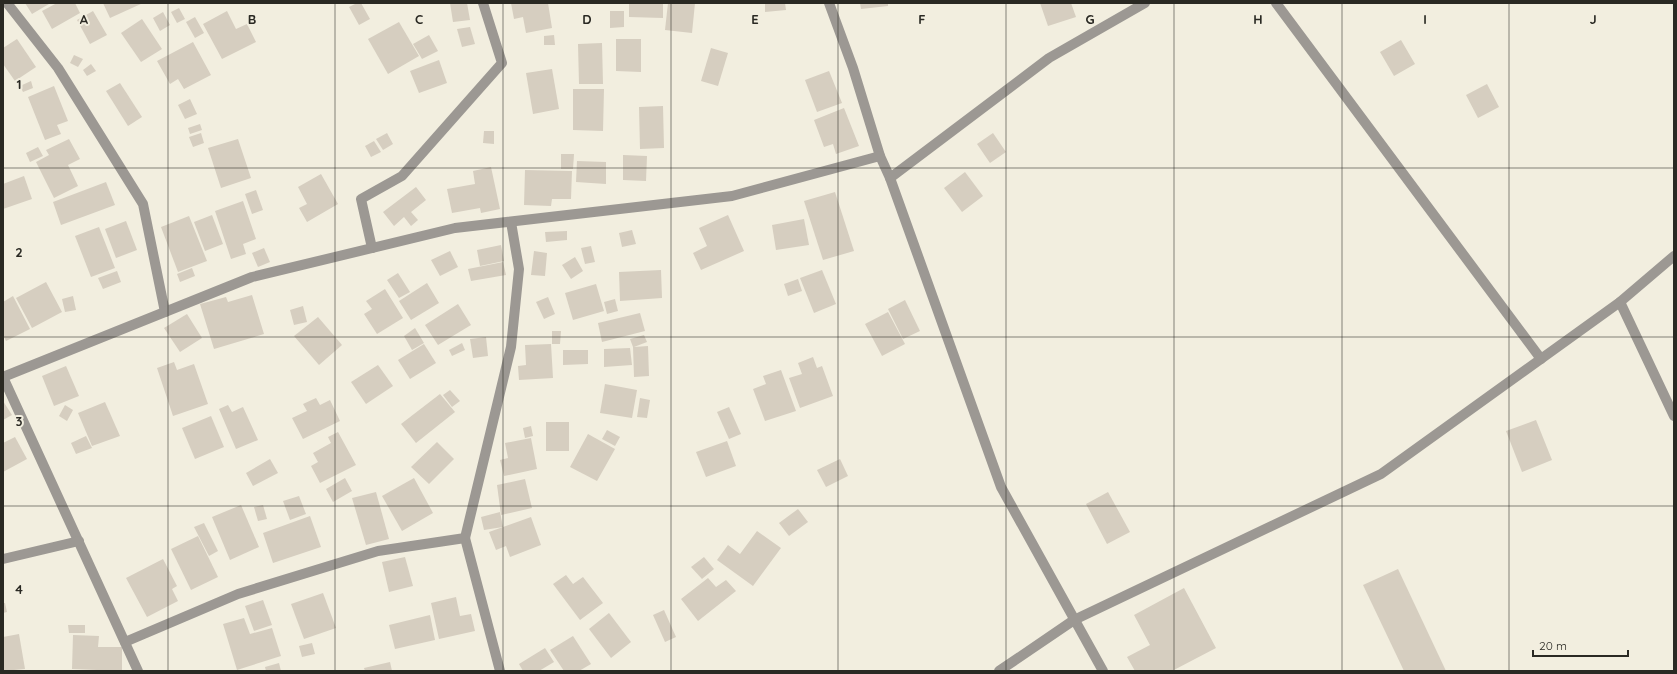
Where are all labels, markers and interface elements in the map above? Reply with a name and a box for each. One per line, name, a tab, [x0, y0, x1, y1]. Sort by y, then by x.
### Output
text: A	[80, 11, 89, 27]
text: B	[248, 11, 256, 27]
text: C	[415, 11, 423, 27]
text: D	[582, 11, 592, 27]
text: E	[751, 11, 759, 27]
text: F	[918, 11, 926, 27]
text: G	[1085, 11, 1095, 27]
text: H	[1253, 11, 1263, 27]
text: I	[1423, 11, 1427, 27]
text: J	[1589, 11, 1597, 27]
text: 1	[16, 76, 22, 92]
text: 2	[15, 244, 23, 260]
text: 3	[16, 413, 23, 429]
text: 4	[15, 581, 23, 597]
scale bar	[1533, 632, 1628, 658]
text: 20 m	[1539, 638, 1567, 653]

